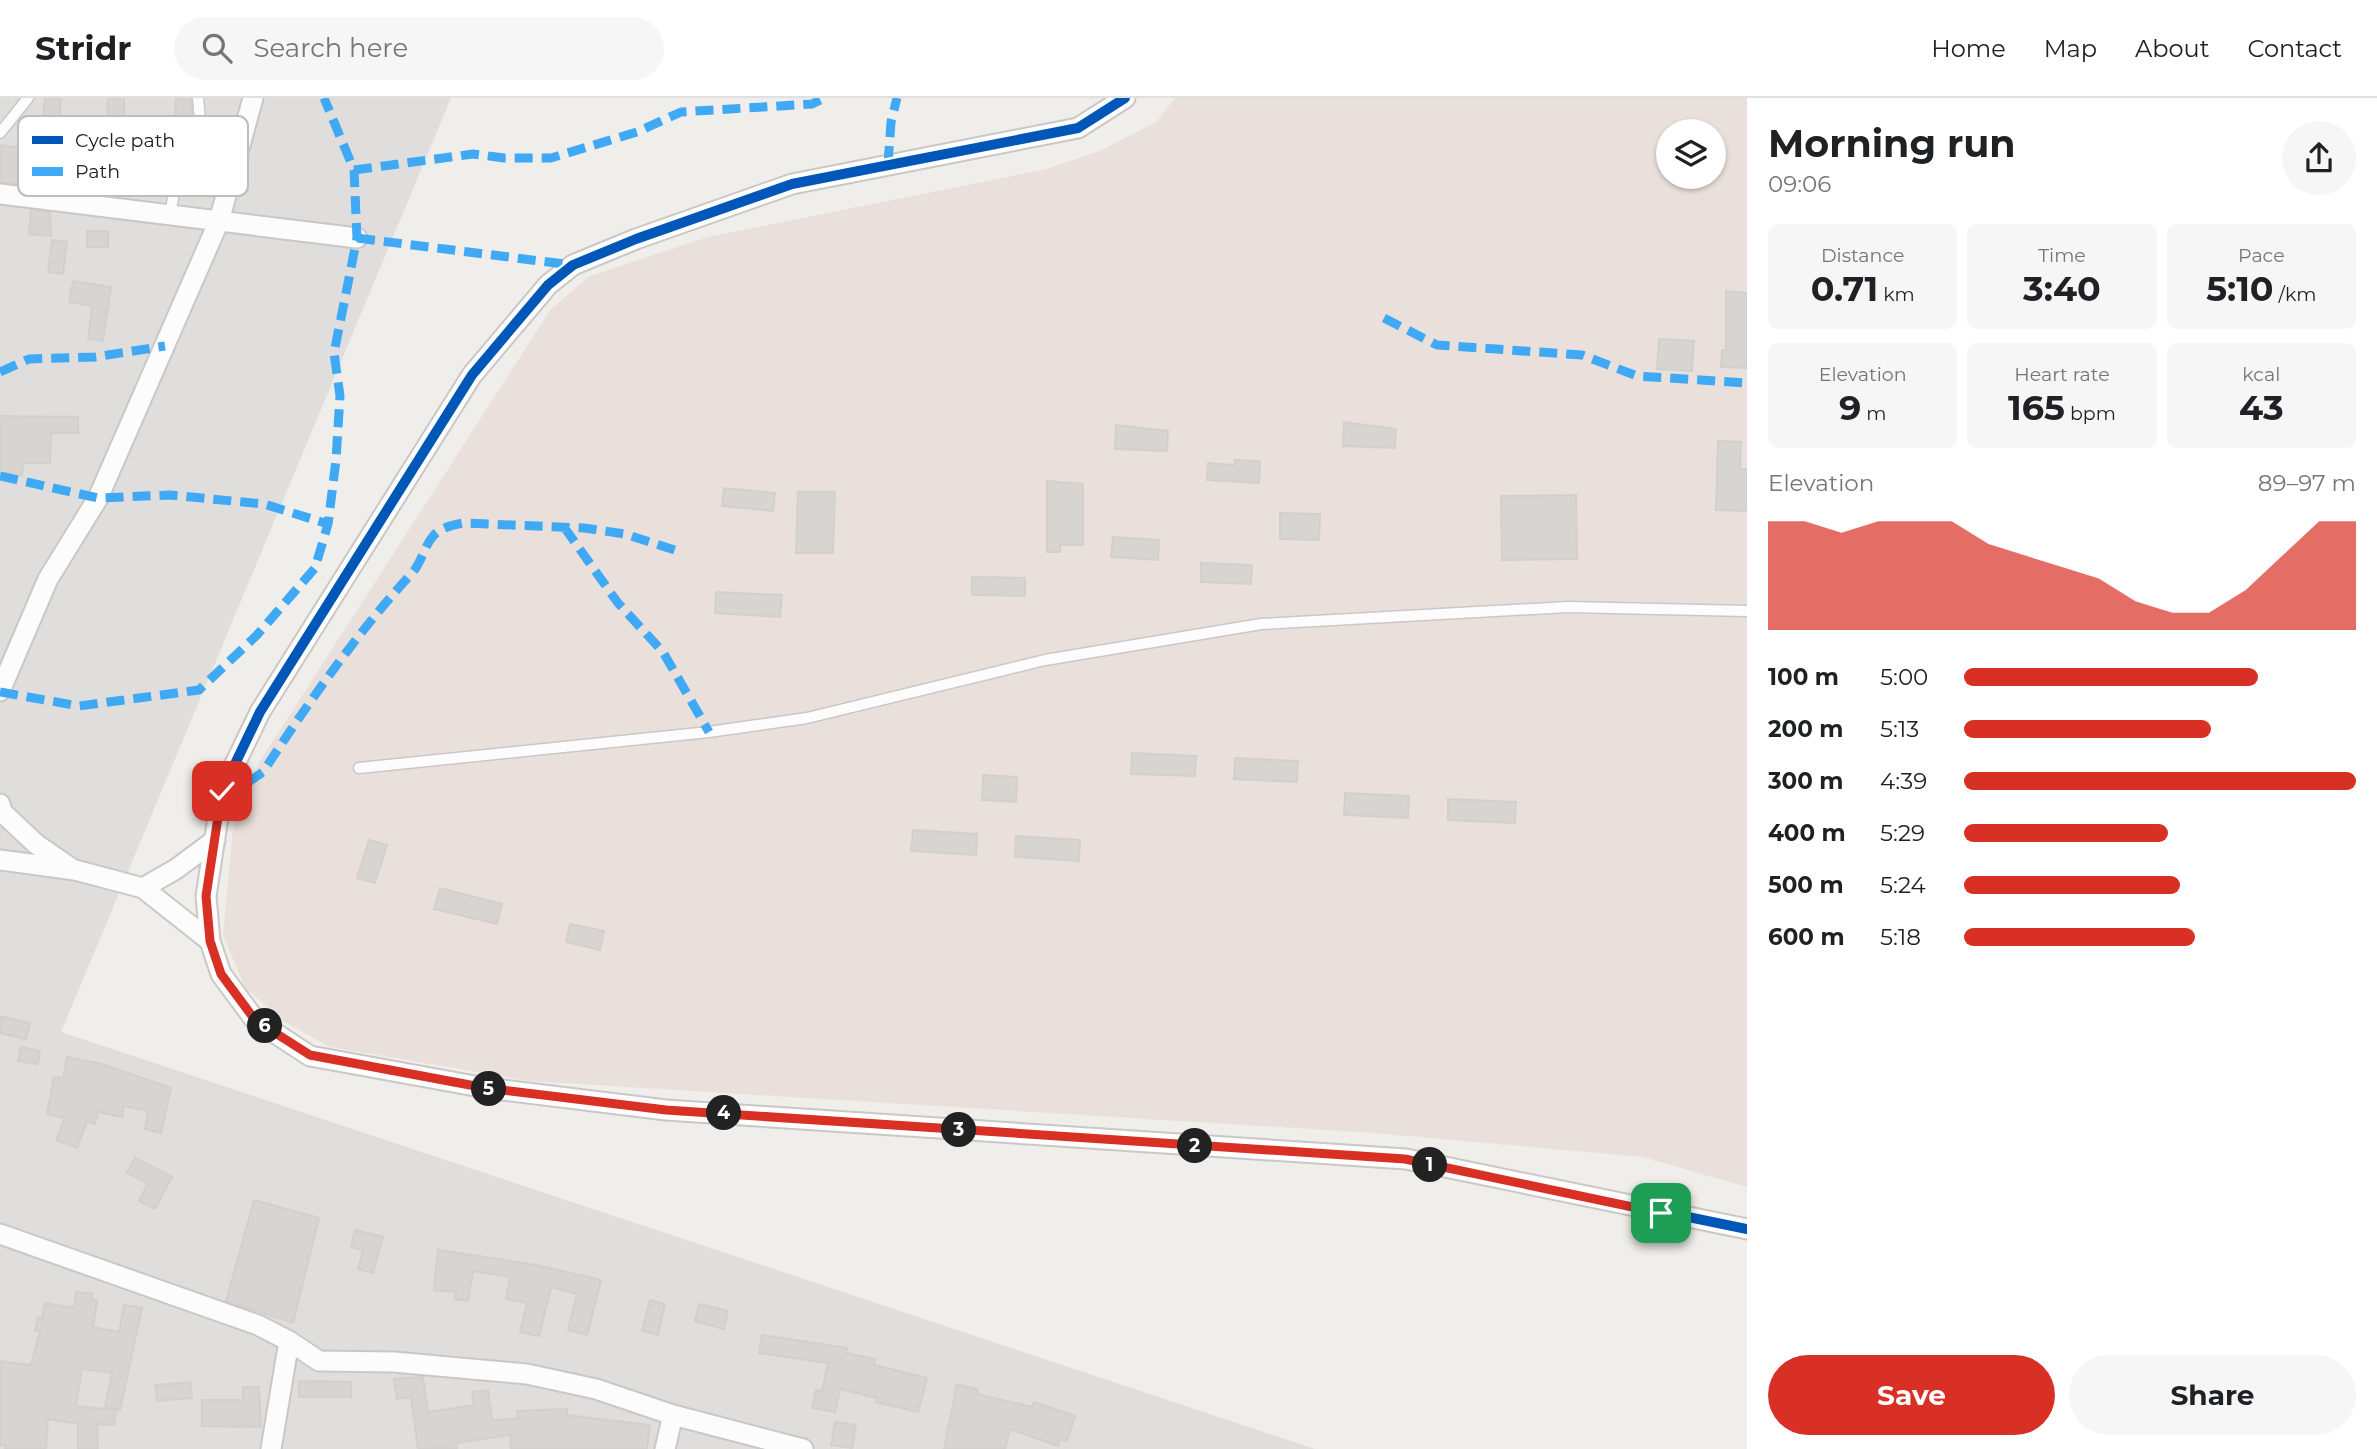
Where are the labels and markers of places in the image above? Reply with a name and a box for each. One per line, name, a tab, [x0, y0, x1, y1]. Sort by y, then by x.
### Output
pin	[192, 761, 252, 821]
pin: 6	[247, 1009, 282, 1044]
pin: 5	[472, 1072, 506, 1107]
pin: 4	[706, 1096, 742, 1130]
pin: 3	[942, 1112, 976, 1148]
pin: 2	[1178, 1128, 1212, 1164]
pin: 1	[1412, 1148, 1448, 1182]
pin	[1631, 1183, 1691, 1243]

